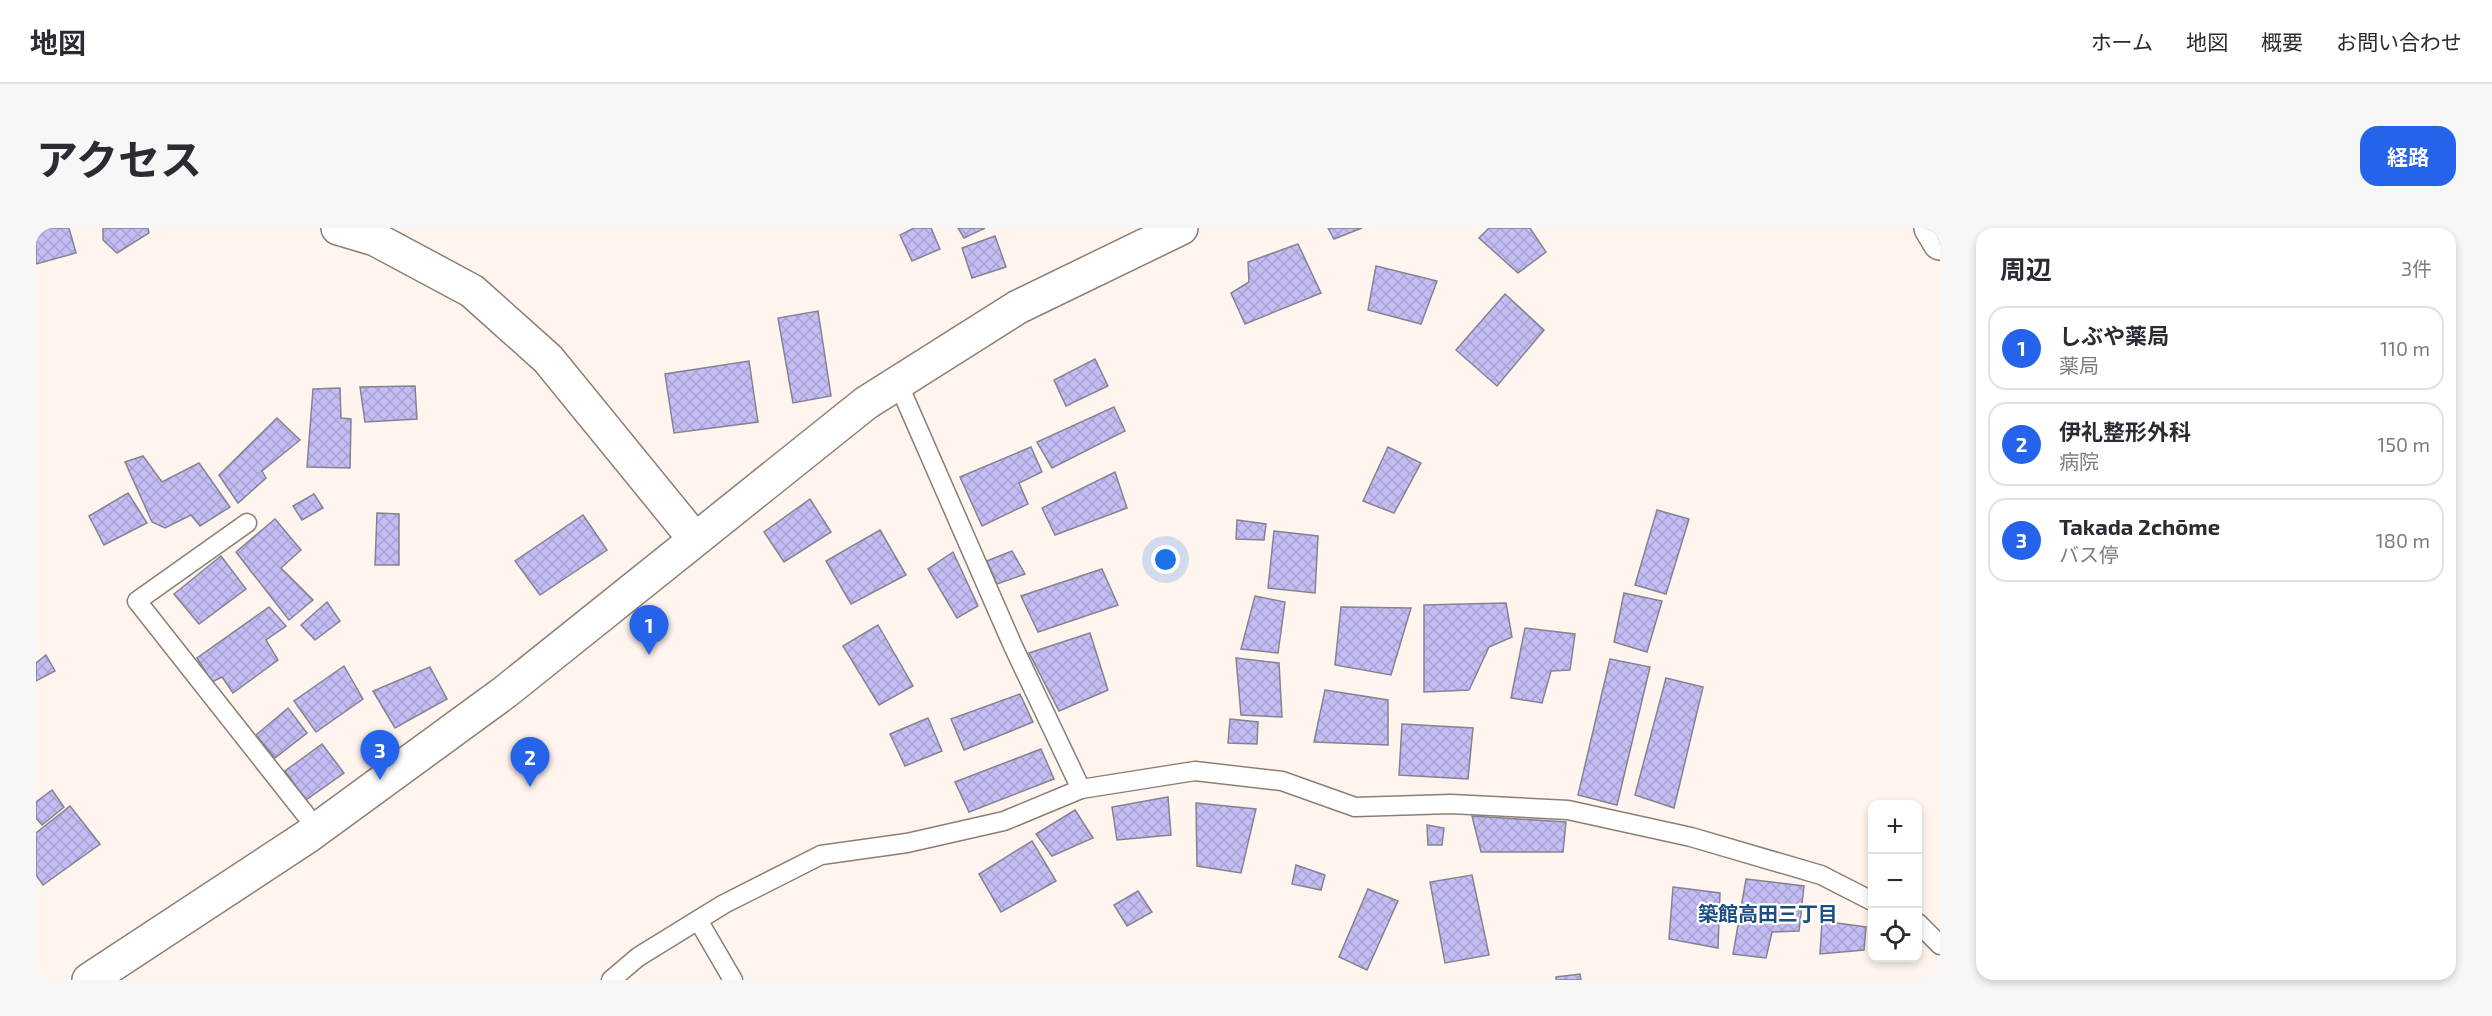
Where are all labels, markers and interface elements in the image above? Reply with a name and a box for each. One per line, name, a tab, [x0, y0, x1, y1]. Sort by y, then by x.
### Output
text: 地図	[30, 25, 86, 59]
text: ホーム	[2091, 29, 2153, 54]
text: 地図	[2186, 29, 2228, 54]
text: 概要	[2261, 29, 2303, 54]
text: お問い合わせ	[2336, 29, 2462, 54]
button: 経路	[2360, 126, 2456, 186]
text: アクセス	[36, 133, 202, 183]
text: 周辺	[2000, 253, 2052, 284]
text: 3件	[2401, 256, 2432, 280]
text: しぶや薬局	[2059, 322, 2169, 348]
text: 1	[2017, 336, 2026, 360]
text: 110 m	[2380, 336, 2430, 360]
text: 薬局	[2059, 353, 2099, 377]
text: 伊礼整形外科	[2059, 418, 2191, 444]
text: 2	[2016, 432, 2027, 456]
text: 150 m	[2377, 432, 2430, 456]
text: 病院	[2059, 449, 2099, 473]
text: Takada 2chōme	[2059, 513, 2220, 539]
text: 3	[2016, 528, 2027, 552]
text: 180 m	[2376, 528, 2430, 552]
text: バス停	[2059, 542, 2119, 566]
your location	[1151, 545, 1180, 574]
pin: 1	[630, 606, 668, 655]
pin: 3	[360, 730, 400, 780]
pin: 2	[510, 738, 550, 787]
map controls	[1868, 800, 1922, 962]
button: +	[1868, 800, 1922, 854]
button: −	[1868, 854, 1922, 908]
district label: 築館高田三丁目	[1698, 901, 1838, 925]
button: locate	[1868, 908, 1922, 962]

